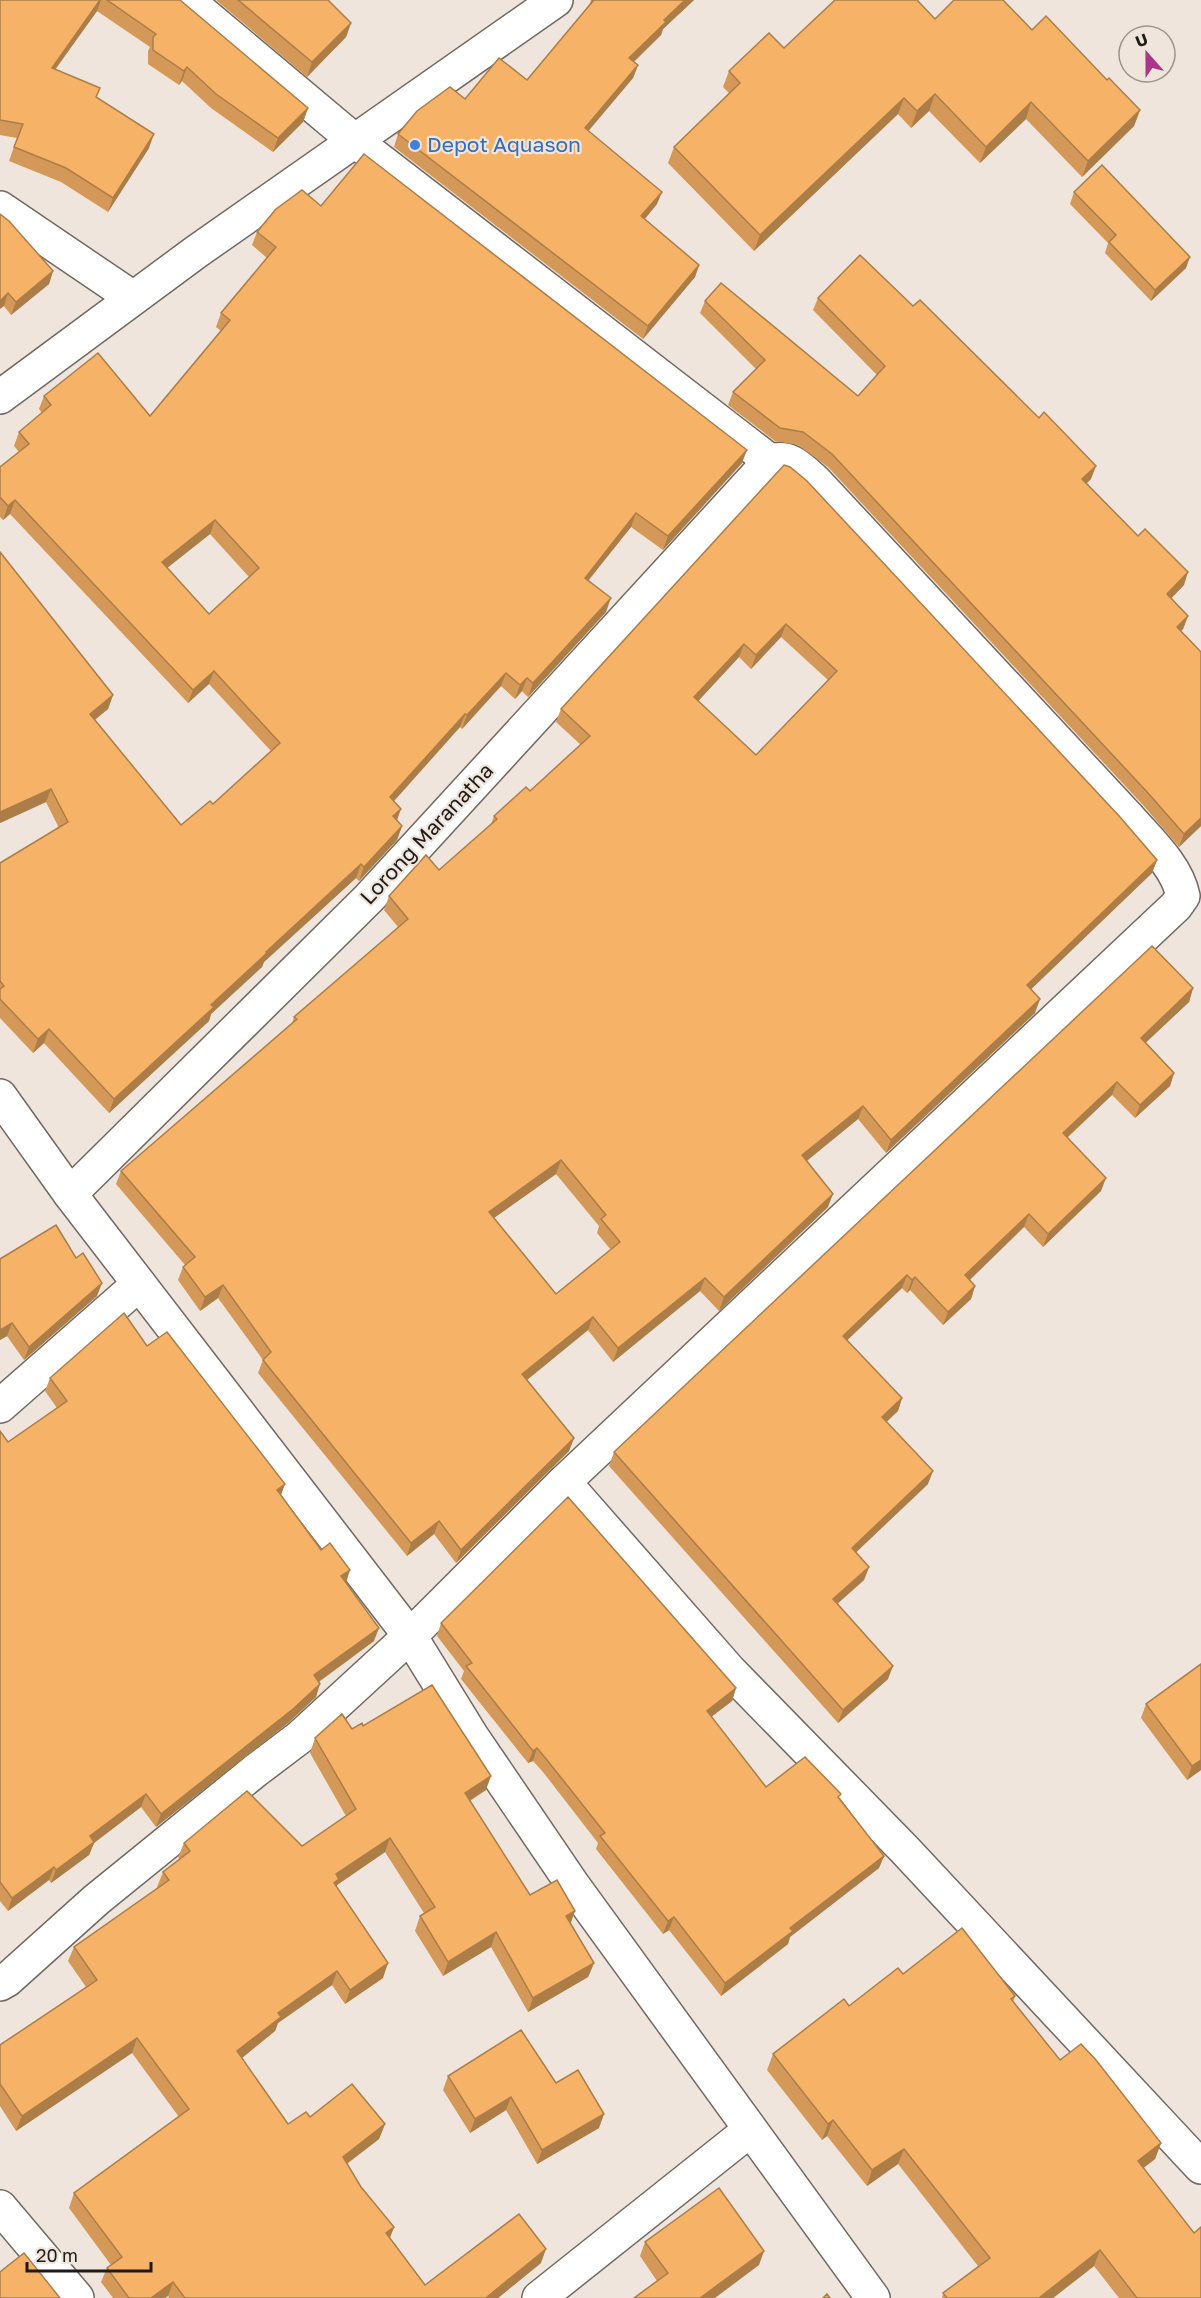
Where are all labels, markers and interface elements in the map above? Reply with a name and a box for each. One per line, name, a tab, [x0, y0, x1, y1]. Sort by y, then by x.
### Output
north arrow	[1117, 24, 1177, 84]
text: U	[1133, 29, 1151, 51]
place label: Depot Aquason	[427, 131, 581, 157]
marker: Depot Aquason	[408, 138, 422, 152]
street label: Lorong Maranatha	[354, 757, 498, 909]
scale bar	[27, 2235, 152, 2273]
text: 20 m	[36, 2244, 78, 2266]

